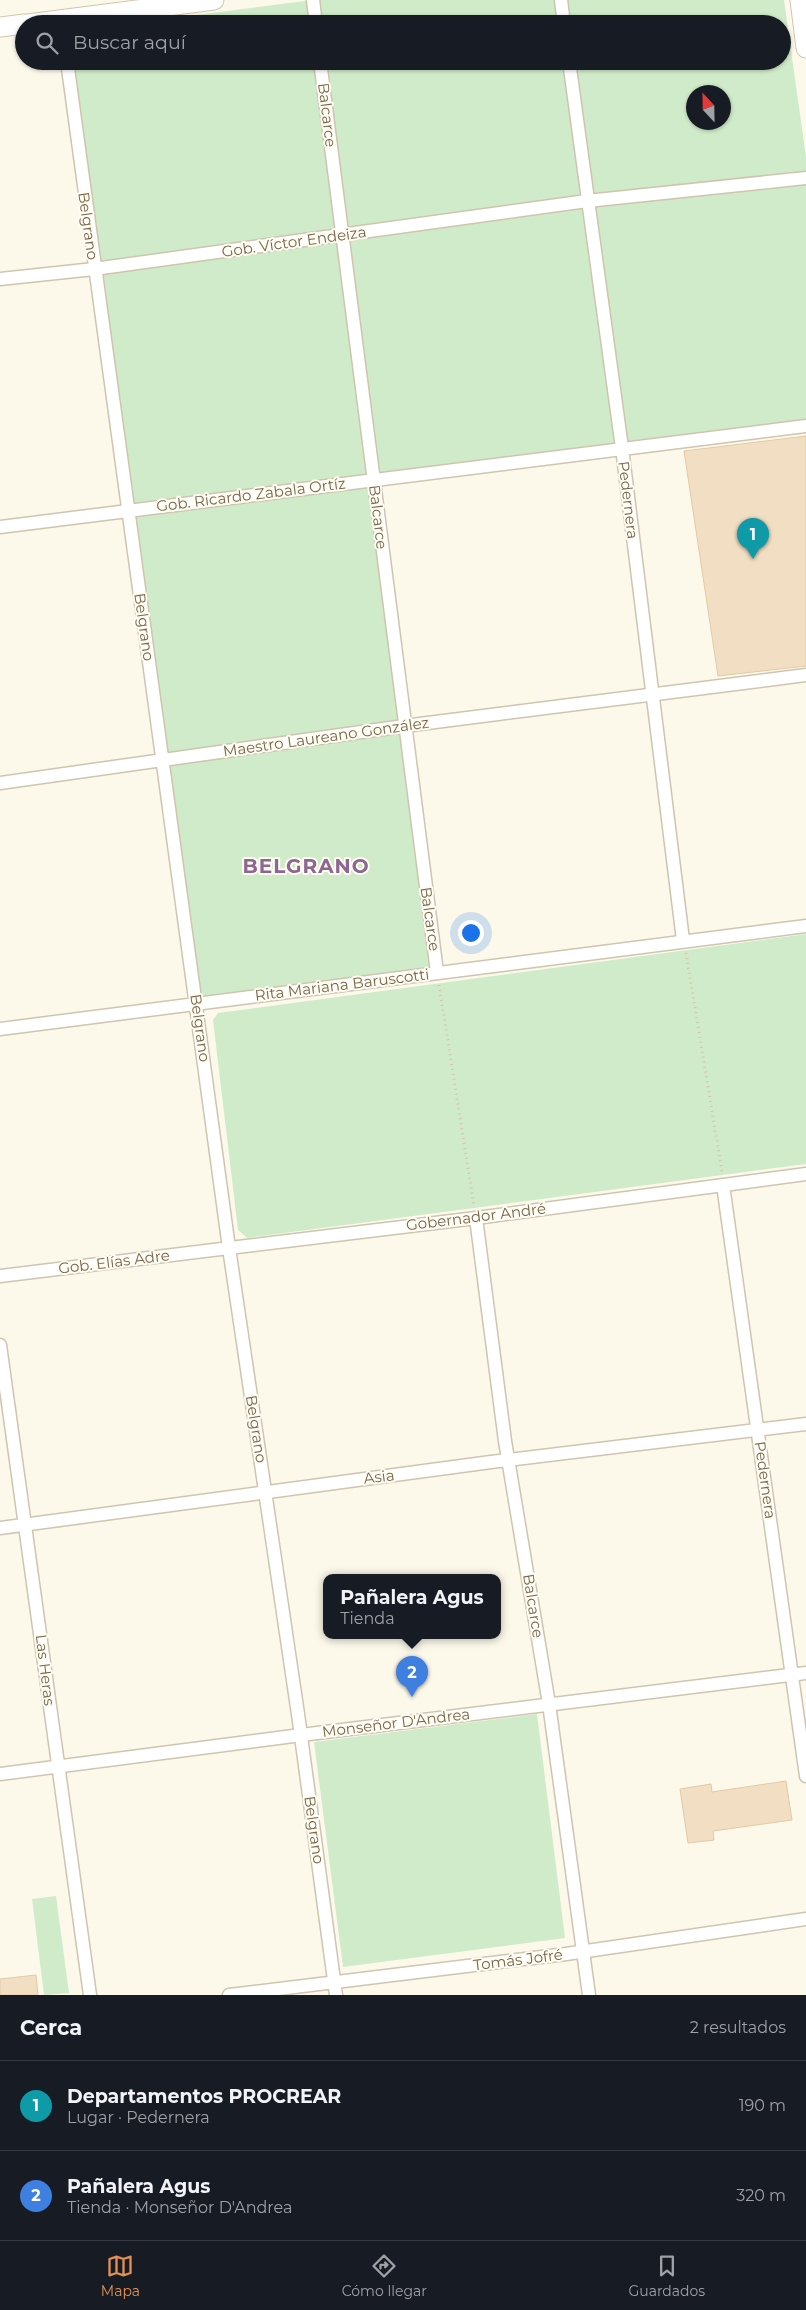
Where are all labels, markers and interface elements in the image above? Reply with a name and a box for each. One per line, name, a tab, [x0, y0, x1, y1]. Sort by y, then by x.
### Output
search box	[15, 15, 791, 70]
icon: search	[33, 29, 61, 57]
text: Buscar aquí	[73, 31, 186, 54]
street label: Balcarce	[314, 82, 341, 148]
north arrow	[686, 85, 731, 130]
street label: Belgrano	[74, 191, 103, 261]
street label: Gob. Víctor Endeiza	[220, 222, 368, 261]
street label: Pedernera	[614, 460, 643, 540]
street label: Gob. Ricardo Zabala Ortíz	[155, 473, 347, 516]
street label: Balcarce	[365, 484, 392, 550]
pin: 1	[737, 518, 769, 559]
street label: Belgrano	[130, 592, 159, 662]
street label: Maestro Laureano González	[222, 713, 431, 760]
district label: BELGRANO	[242, 854, 370, 878]
street label: Balcarce	[417, 886, 444, 952]
your location	[458, 920, 484, 946]
street label: Rita Mariana Baruscotti	[254, 964, 430, 1005]
street label: Belgrano	[186, 993, 215, 1063]
street label: Gobernador André	[405, 1199, 547, 1234]
street label: Gob. Elías Adre	[57, 1245, 171, 1278]
street label: Belgrano	[242, 1394, 271, 1464]
street label: Pedernera	[751, 1440, 780, 1520]
street label: Asia	[362, 1465, 395, 1488]
street label: Balcarce	[519, 1572, 548, 1639]
popup	[323, 1574, 501, 1639]
text: Pañalera Agus	[340, 1586, 484, 1609]
text: Tienda	[340, 1609, 395, 1628]
street label: Las Heras	[32, 1633, 59, 1707]
pin: 2	[396, 1656, 428, 1697]
street label: Monseñor D'Andrea	[321, 1704, 471, 1741]
street label: Belgrano	[300, 1795, 329, 1865]
street label: Tomás Jofré	[472, 1945, 564, 1974]
text: Cerca	[20, 2015, 82, 2040]
text: 2 resultados	[690, 2018, 786, 2037]
text: Departamentos PROCREAR	[67, 2085, 341, 2108]
text: 1	[33, 2096, 39, 2115]
text: 190 m	[739, 2096, 786, 2115]
text: Lugar · Pedernera	[67, 2108, 210, 2127]
text: Pañalera Agus	[67, 2175, 210, 2198]
text: 2	[31, 2186, 41, 2205]
text: 320 m	[736, 2186, 786, 2205]
text: Tienda · Monseñor D'Andrea	[67, 2198, 292, 2217]
tab: Mapa	[101, 2252, 140, 2300]
tab: Cómo llegar	[342, 2252, 427, 2300]
tab: Guardados	[628, 2252, 705, 2300]

